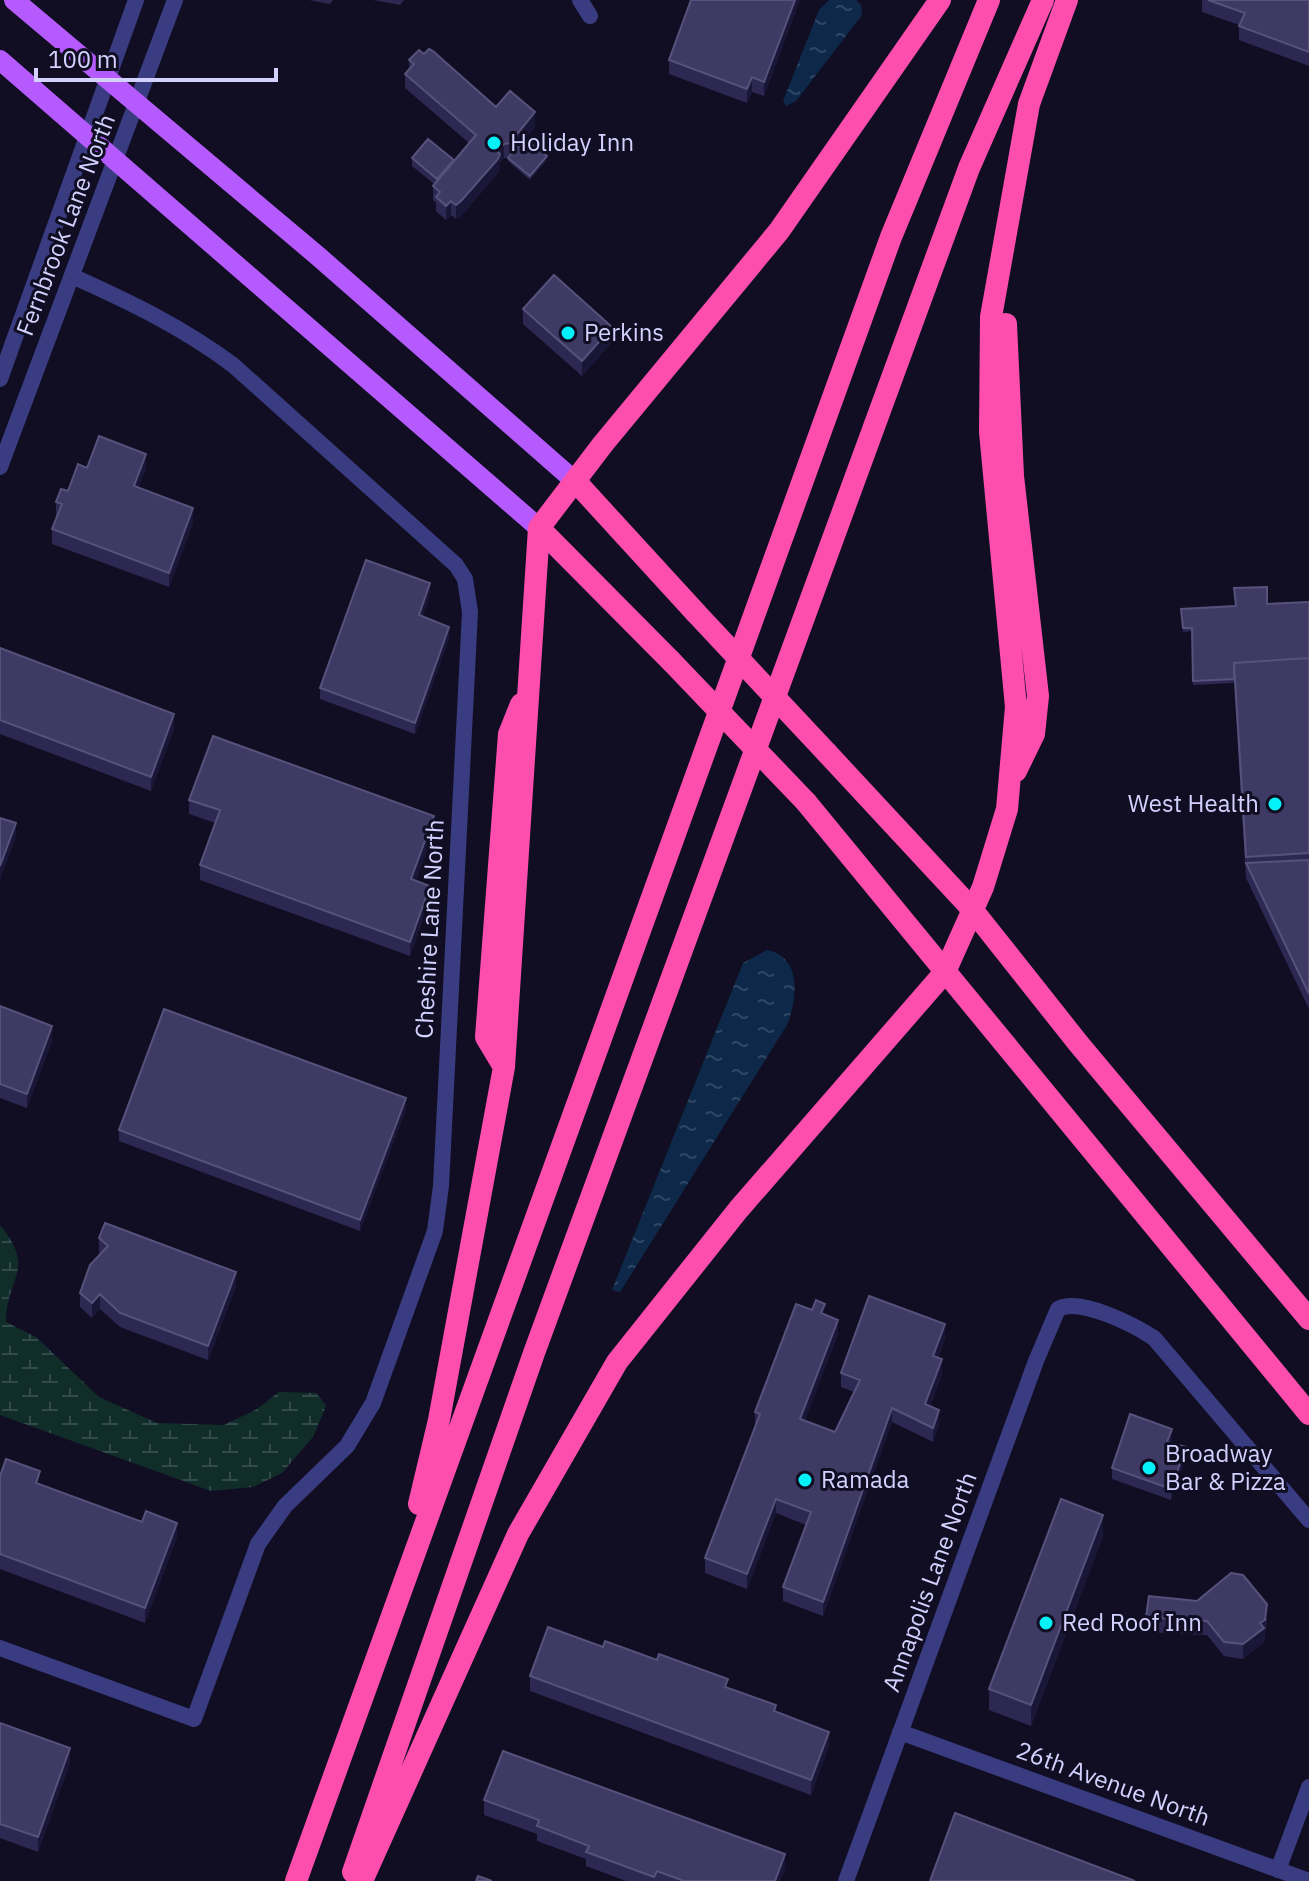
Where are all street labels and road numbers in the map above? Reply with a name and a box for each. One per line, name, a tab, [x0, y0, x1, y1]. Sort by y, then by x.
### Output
street label: Fernbrook Lane North	[8, 109, 122, 340]
street label: Cheshire Lane North	[407, 819, 451, 1039]
street label: Annapolis Lane North	[874, 1467, 984, 1696]
street label: 26th Avenue North	[1012, 1733, 1215, 1833]

